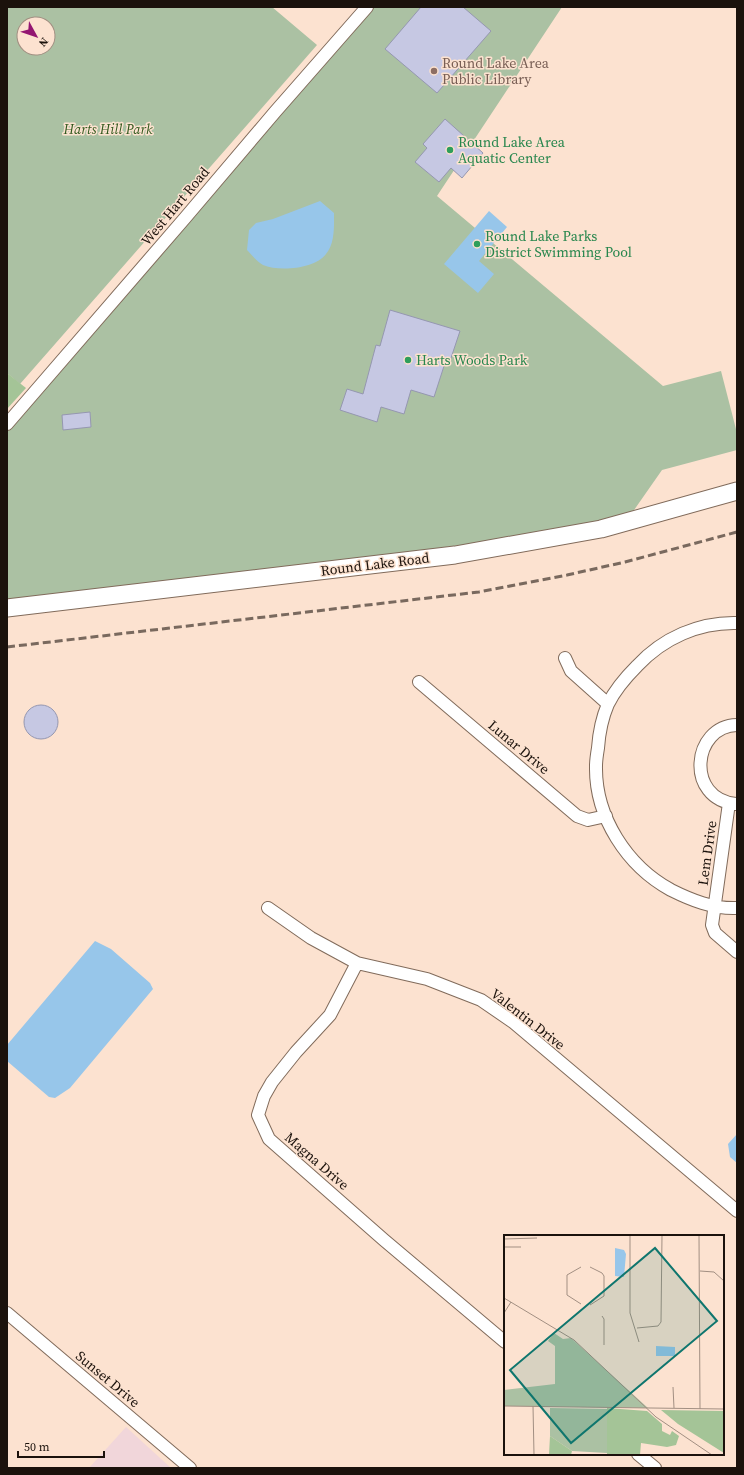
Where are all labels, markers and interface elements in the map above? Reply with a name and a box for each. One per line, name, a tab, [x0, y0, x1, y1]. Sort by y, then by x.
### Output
north arrow	[16, 16, 56, 56]
text: N	[35, 34, 52, 50]
place label: Round Lake Area Public Library	[442, 53, 550, 89]
marker: Round Lake Area Public Library	[429, 66, 439, 76]
park label: Harts Hill Park	[63, 119, 153, 139]
place label: Round Lake Area Aquatic Center	[458, 132, 566, 168]
marker: Round Lake Area Aquatic Center	[445, 145, 455, 155]
street label: West Hart Road	[136, 162, 214, 250]
place label: Round Lake Parks District Swimming Pool	[485, 226, 632, 262]
marker: Round Lake Parks District Swimming Pool	[472, 239, 482, 249]
place label: Harts Woods Park	[416, 350, 528, 370]
marker: Harts Woods Park	[403, 355, 413, 365]
street label: Round Lake Road	[320, 547, 431, 581]
street label: Lunar Drive	[484, 715, 554, 779]
street label: Lem Drive	[693, 819, 721, 887]
street label: Valentin Drive	[487, 984, 569, 1054]
street label: Magna Drive	[281, 1127, 353, 1195]
inset map	[504, 1235, 724, 1455]
street label: Sunset Drive	[72, 1346, 144, 1412]
scale bar	[18, 1433, 104, 1459]
text: 50 m	[24, 1439, 50, 1455]

